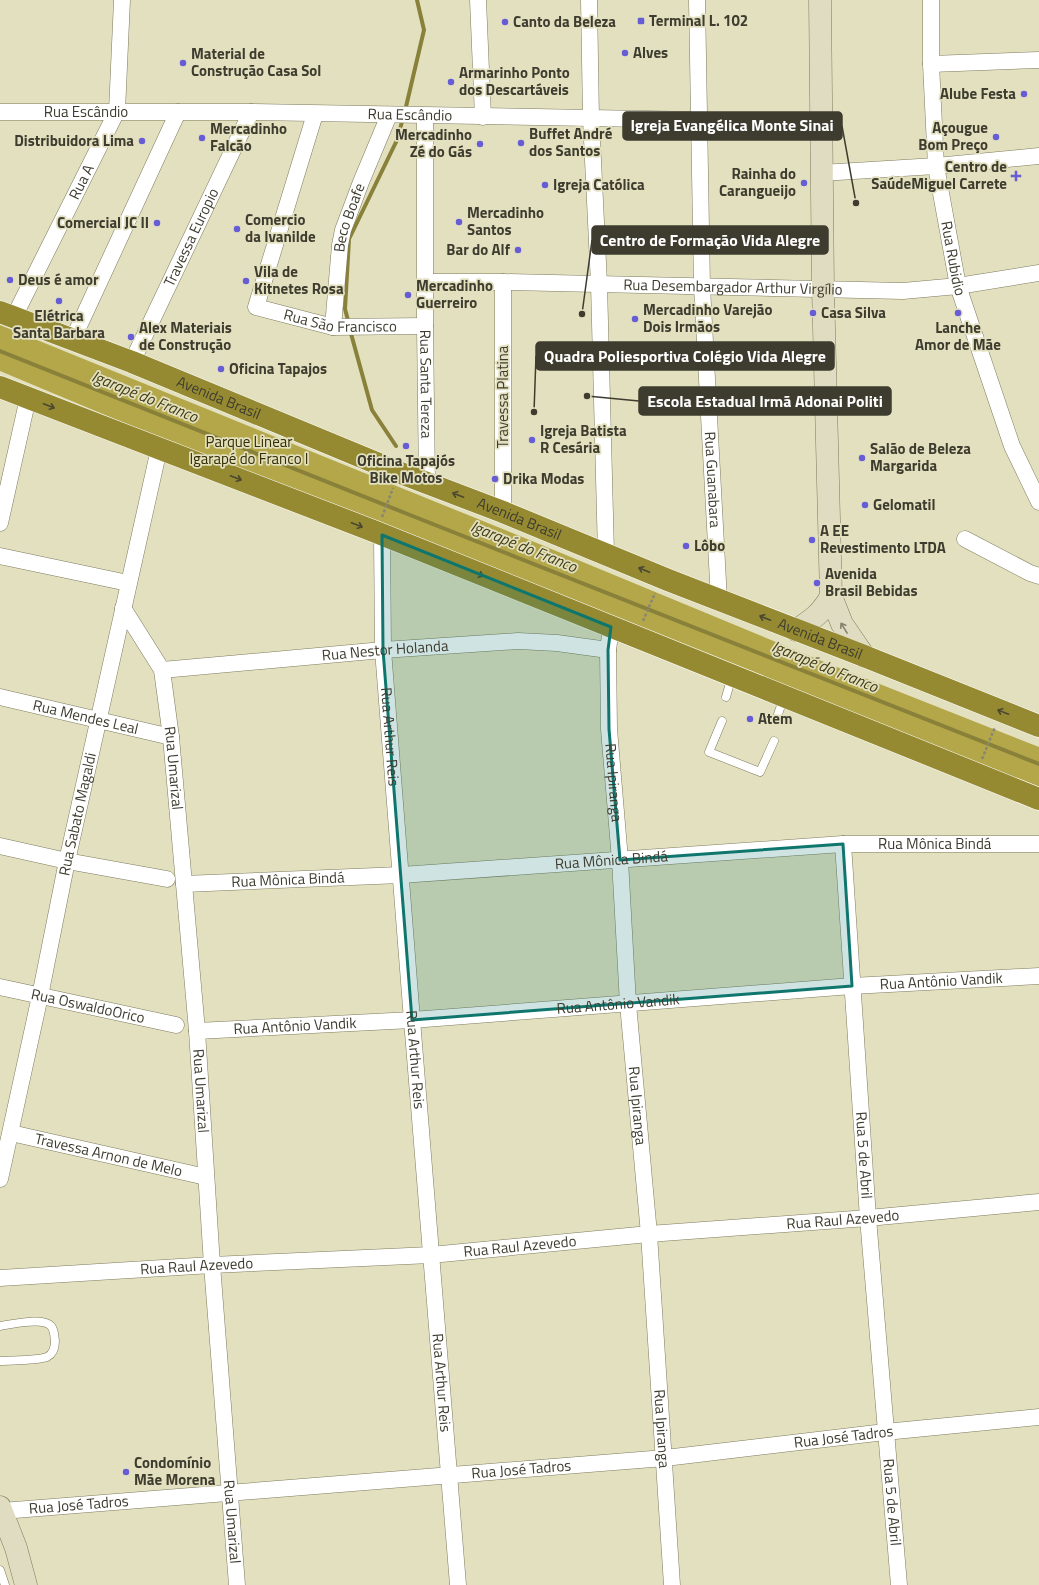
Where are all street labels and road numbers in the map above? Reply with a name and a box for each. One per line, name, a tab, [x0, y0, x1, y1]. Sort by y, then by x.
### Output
street label: Rua Escândio	[44, 100, 128, 123]
street label: Rua Escândio	[368, 102, 453, 127]
street label: Rua A	[63, 160, 100, 203]
street label: Beco Boafe	[327, 180, 371, 253]
street label: Travessa Europio	[157, 184, 224, 290]
street label: Rua Rubidio	[935, 219, 972, 299]
street label: Rua Desembargador Arthur Virgílio	[623, 273, 843, 301]
street label: Rua São Francisco	[281, 303, 397, 338]
street label: Rua Santa Tereza	[414, 329, 438, 439]
street label: Travessa Platina	[491, 345, 514, 448]
street label: Avenida Brasil	[173, 370, 265, 425]
street label: Rua Guanabara	[699, 431, 727, 529]
street label: Avenida Brasil	[474, 491, 565, 546]
street label: Avenida Brasil	[775, 612, 866, 665]
street label: Rua Nestor Holanda	[321, 634, 450, 666]
street label: Rua Arthur Reis	[375, 686, 406, 787]
street label: Rua Mendes Leal	[31, 693, 141, 740]
street label: Rua Umarizal	[159, 725, 189, 811]
street label: Rua Ipiranga	[599, 742, 629, 823]
street label: Rua Sabato Magaldi	[52, 750, 102, 878]
street label: Rua Mônica Bindá	[878, 832, 992, 855]
street label: Rua Mônica Bindá	[554, 844, 669, 875]
street label: Rua Mônica Bindá	[231, 865, 345, 893]
street label: Rua Antônio Vandik	[879, 966, 1003, 995]
street label: Rua OswaldoOrico	[29, 982, 147, 1029]
street label: Rua Antônio Vandik	[556, 987, 680, 1020]
street label: Rua Arthur Reis	[400, 1009, 431, 1110]
street label: Rua Antônio Vandik	[233, 1011, 357, 1040]
street label: Rua Umarizal	[187, 1048, 216, 1134]
street label: Rua Ipiranga	[623, 1065, 653, 1146]
street label: Rua 5 de Abril	[850, 1111, 879, 1200]
street label: Travessa Arnon de Melo	[33, 1127, 185, 1182]
street label: Rua Raul Azevedo	[785, 1203, 900, 1235]
street label: Rua Raul Azevedo	[462, 1229, 577, 1263]
street label: Rua Raul Azevedo	[139, 1251, 254, 1280]
street label: Rua Arthur Reis	[427, 1332, 458, 1433]
street label: Rua Ipiranga	[648, 1389, 676, 1469]
street label: Rua José Tadros	[793, 1419, 894, 1454]
street label: Rua José Tadros	[471, 1454, 572, 1484]
street label: Rua 5 de Abril	[877, 1458, 908, 1547]
street label: Rua Umarizal	[218, 1479, 247, 1564]
street label: Rua José Tadros	[28, 1489, 130, 1520]

